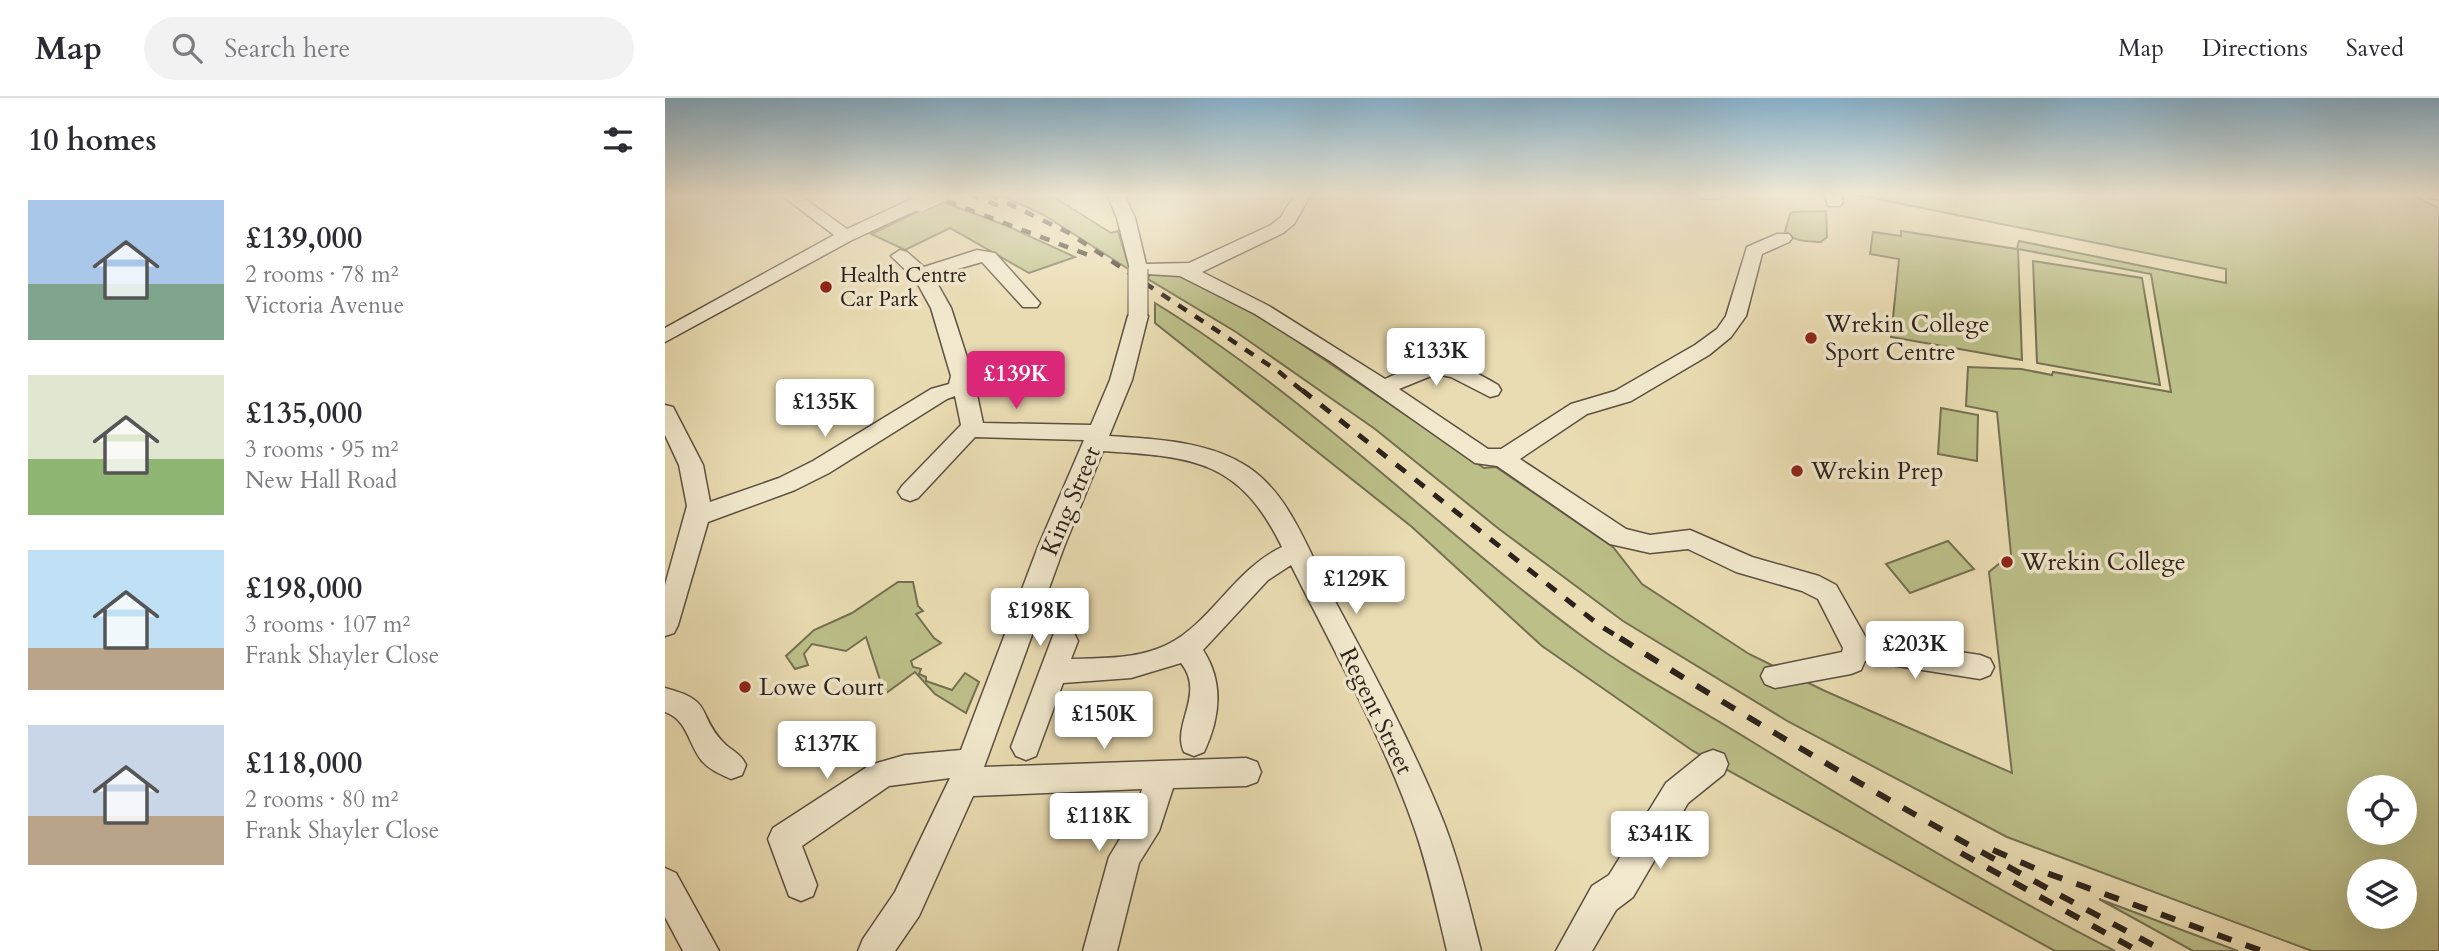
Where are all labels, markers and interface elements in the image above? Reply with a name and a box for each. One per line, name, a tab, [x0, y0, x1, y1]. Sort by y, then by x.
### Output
search box	[144, 17, 634, 80]
text: Map	[35, 26, 102, 71]
icon: search	[168, 29, 206, 67]
text: Search here	[224, 31, 350, 66]
text: Map	[2118, 32, 2164, 65]
text: Directions	[2202, 32, 2308, 65]
text: Saved	[2346, 32, 2404, 65]
text: 10 homes	[28, 120, 157, 161]
icon: filters	[599, 121, 637, 159]
text: £139,000	[245, 218, 362, 259]
icon: home	[84, 228, 168, 312]
text: 2 rooms · 78 m²	[245, 259, 398, 290]
place label: Health Centre Car Park	[840, 261, 967, 314]
marker: Health Centre Car Park	[818, 279, 834, 295]
text: Victoria Avenue	[245, 290, 404, 321]
place label: Wrekin College Sport Centre	[1824, 308, 1990, 369]
pin: £133K	[1387, 328, 1485, 388]
marker: Wrekin College Sport Centre	[1803, 330, 1819, 346]
text: £133K	[1403, 335, 1469, 366]
pin: £139K	[967, 352, 1065, 411]
text: £139K	[983, 358, 1049, 389]
pin: £135K	[776, 380, 874, 439]
text: £135K	[792, 386, 858, 417]
text: £135,000	[245, 393, 362, 434]
icon: home	[84, 403, 168, 487]
text: 3 rooms · 95 m²	[245, 434, 398, 465]
street label: King Street	[1033, 441, 1109, 561]
place label: Wrekin Prep	[1810, 455, 1943, 488]
marker: Wrekin Prep	[1789, 463, 1805, 479]
text: New Hall Road	[245, 465, 397, 496]
place label: Wrekin College	[2020, 546, 2186, 579]
marker: Wrekin College	[1999, 554, 2015, 570]
pin: £129K	[1307, 556, 1405, 616]
text: £129K	[1323, 563, 1389, 594]
text: £198,000	[245, 568, 362, 609]
icon: home	[84, 578, 168, 662]
pin: £198K	[991, 588, 1089, 648]
text: £198K	[1007, 595, 1073, 626]
text: 3 rooms · 107 m²	[245, 609, 410, 640]
pin: £203K	[1866, 622, 1964, 681]
text: £203K	[1882, 628, 1948, 659]
text: Frank Shayler Close	[245, 640, 439, 671]
street label: Regent Street	[1331, 642, 1421, 780]
place label: Lowe Court	[759, 671, 884, 704]
marker: Lowe Court	[737, 679, 753, 695]
pin: £150K	[1055, 692, 1153, 751]
text: £150K	[1071, 698, 1137, 729]
pin: £137K	[778, 722, 876, 781]
text: £137K	[794, 728, 860, 759]
text: £118,000	[245, 743, 362, 784]
icon: home	[84, 753, 168, 837]
map controls	[2347, 775, 2417, 929]
button: locate	[2347, 775, 2417, 845]
text: 2 rooms · 80 m²	[245, 784, 398, 815]
pin: £118K	[1050, 794, 1148, 853]
text: £118K	[1066, 800, 1132, 831]
pin: £341K	[1611, 812, 1709, 871]
text: Frank Shayler Close	[245, 815, 439, 846]
text: £341K	[1627, 818, 1693, 849]
button: layers	[2347, 859, 2417, 929]

